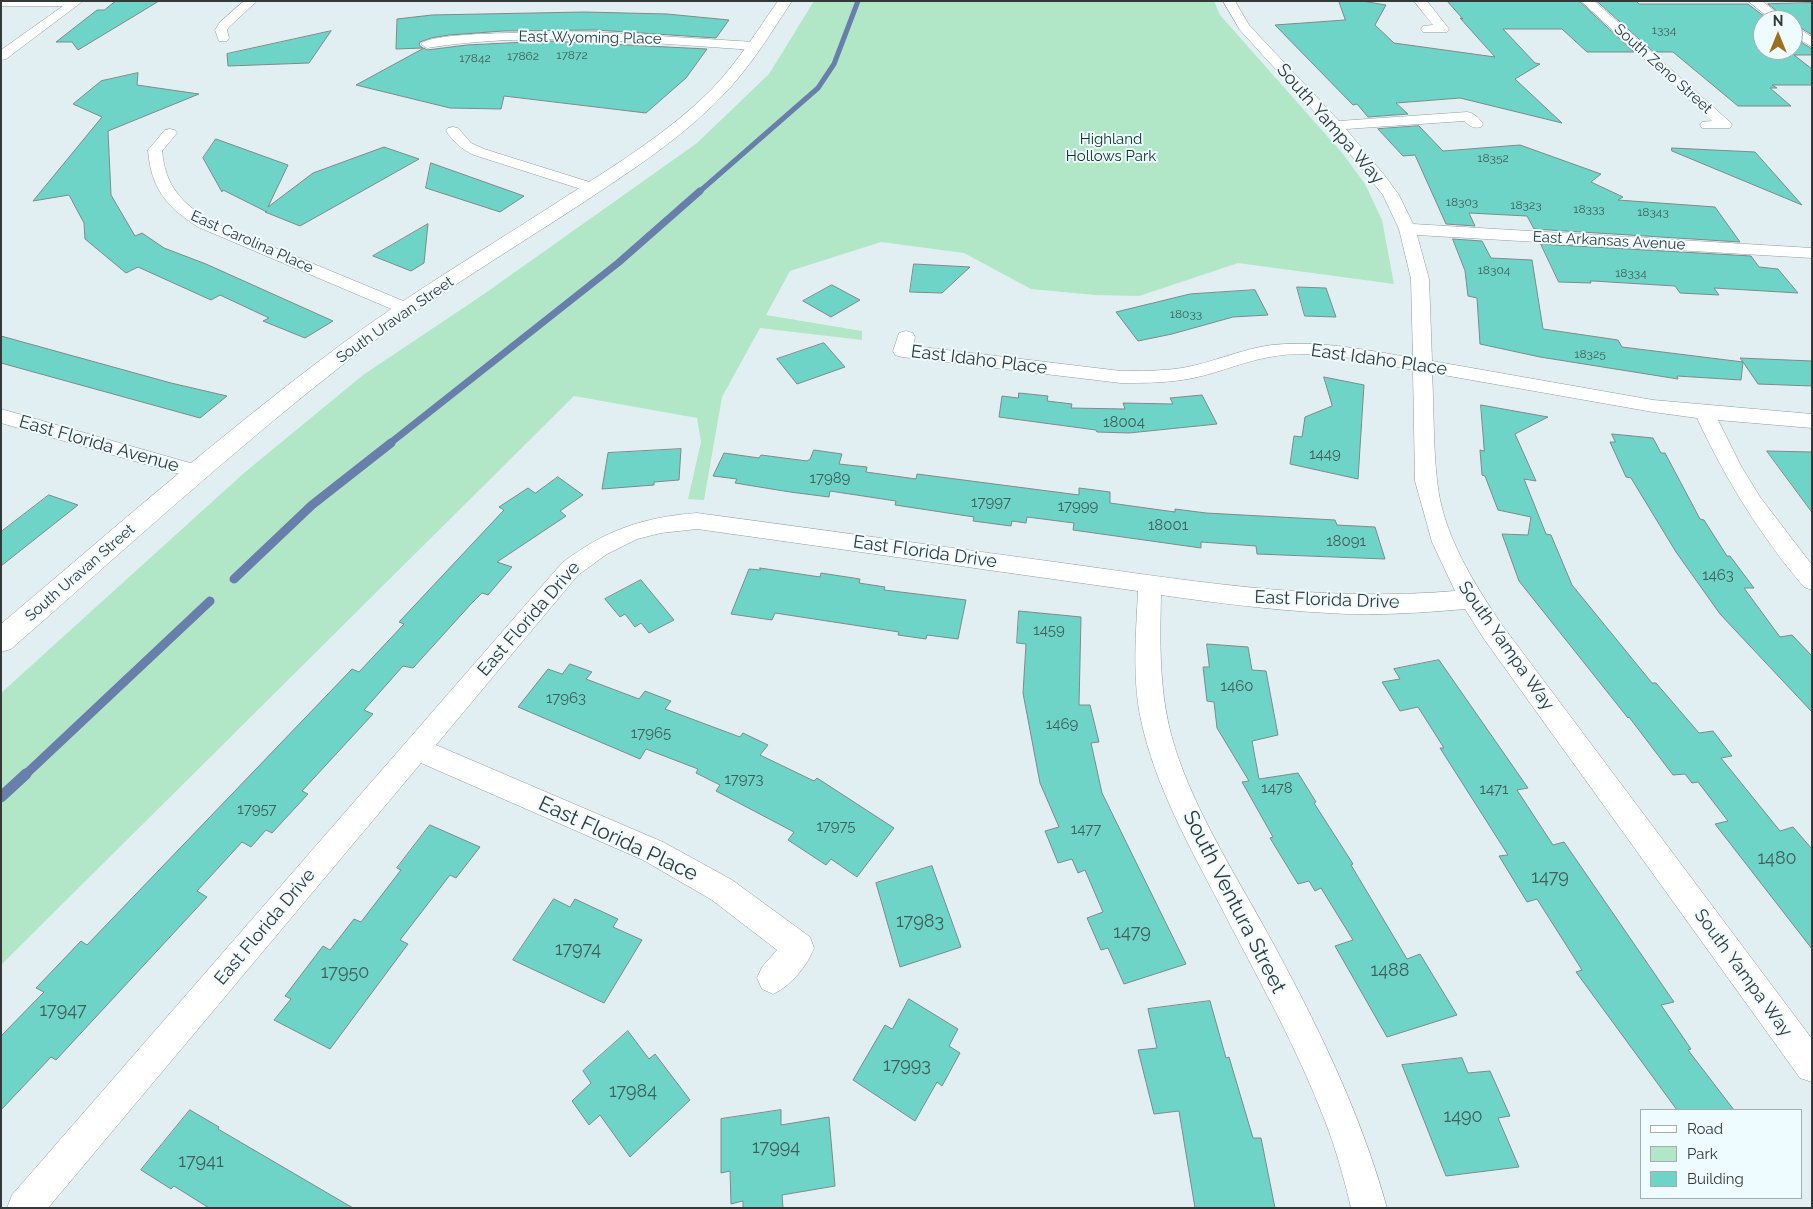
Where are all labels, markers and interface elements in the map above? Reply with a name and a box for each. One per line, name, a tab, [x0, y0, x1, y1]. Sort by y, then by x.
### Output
north arrow	[1753, 10, 1803, 60]
text: N	[1773, 13, 1783, 29]
street label: South Zeno Street	[1610, 20, 1716, 118]
house number: 1334	[1652, 23, 1676, 37]
street label: East Wyoming Place	[518, 28, 662, 48]
house number: 17872	[556, 48, 588, 62]
house number: 17862	[507, 49, 539, 63]
house number: 17842	[459, 51, 491, 65]
street label: South Yampa Way	[1272, 59, 1388, 189]
park label: Highland Hollows Park	[1066, 130, 1156, 165]
house number: 18352	[1477, 151, 1509, 165]
house number: 18303	[1446, 195, 1478, 209]
house number: 18323	[1510, 198, 1542, 212]
house number: 18333	[1573, 202, 1605, 216]
house number: 18343	[1637, 205, 1669, 219]
street label: East Carolina Place	[188, 207, 316, 277]
street label: East Arkansas Avenue	[1532, 228, 1686, 254]
house number: 18304	[1478, 263, 1510, 277]
house number: 18334	[1615, 266, 1647, 280]
street label: South Uravan Street	[333, 273, 457, 367]
house number: 18033	[1170, 307, 1202, 321]
street label: East Idaho Place	[1309, 340, 1449, 380]
street label: East Idaho Place	[909, 341, 1049, 379]
house number: 18325	[1574, 347, 1606, 361]
street label: East Florida Avenue	[17, 411, 181, 477]
house number: 18004	[1103, 413, 1145, 431]
house number: 1449	[1309, 445, 1341, 463]
house number: 17989	[810, 469, 850, 487]
house number: 17997	[971, 493, 1011, 511]
house number: 17999	[1058, 497, 1098, 515]
house number: 18001	[1148, 516, 1188, 534]
street label: South Uravan Street	[22, 521, 138, 625]
street label: East Florida Drive	[852, 531, 998, 573]
house number: 18091	[1326, 532, 1366, 550]
street label: East Florida Drive	[473, 557, 585, 681]
house number: 1463	[1702, 566, 1734, 584]
street label: South Yampa Way	[1453, 577, 1559, 715]
street label: East Florida Drive	[1254, 587, 1400, 613]
house number: 1459	[1033, 621, 1065, 639]
house number: 1460	[1221, 677, 1253, 695]
house number: 17963	[546, 689, 586, 707]
house number: 1469	[1046, 715, 1078, 733]
house number: 17965	[631, 724, 671, 742]
house number: 17973	[724, 770, 764, 788]
house number: 1478	[1261, 779, 1293, 797]
house number: 1471	[1480, 780, 1508, 798]
street label: East Florida Place	[534, 791, 702, 887]
house number: 17957	[237, 800, 277, 818]
street label: South Ventura Street	[1177, 806, 1291, 998]
house number: 17975	[817, 817, 855, 835]
house number: 1477	[1071, 820, 1101, 838]
house number: 1480	[1757, 848, 1797, 870]
street label: East Florida Drive	[210, 865, 320, 989]
house number: 1479	[1531, 867, 1569, 889]
street label: South Yampa Way	[1689, 905, 1797, 1041]
house number: 17983	[896, 911, 944, 933]
house number: 1479	[1113, 922, 1151, 944]
house number: 17974	[555, 939, 601, 961]
house number: 1488	[1371, 960, 1409, 982]
house number: 17950	[321, 962, 369, 984]
house number: 17947	[39, 1000, 87, 1022]
house number: 17993	[883, 1055, 931, 1077]
house number: 17984	[609, 1081, 657, 1103]
house number: 1490	[1443, 1106, 1483, 1128]
legend	[1640, 1109, 1803, 1199]
text: Road	[1687, 1120, 1723, 1138]
house number: 17994	[752, 1137, 800, 1159]
text: Park	[1687, 1145, 1718, 1163]
house number: 17941	[178, 1151, 224, 1173]
text: Building	[1687, 1170, 1744, 1188]

